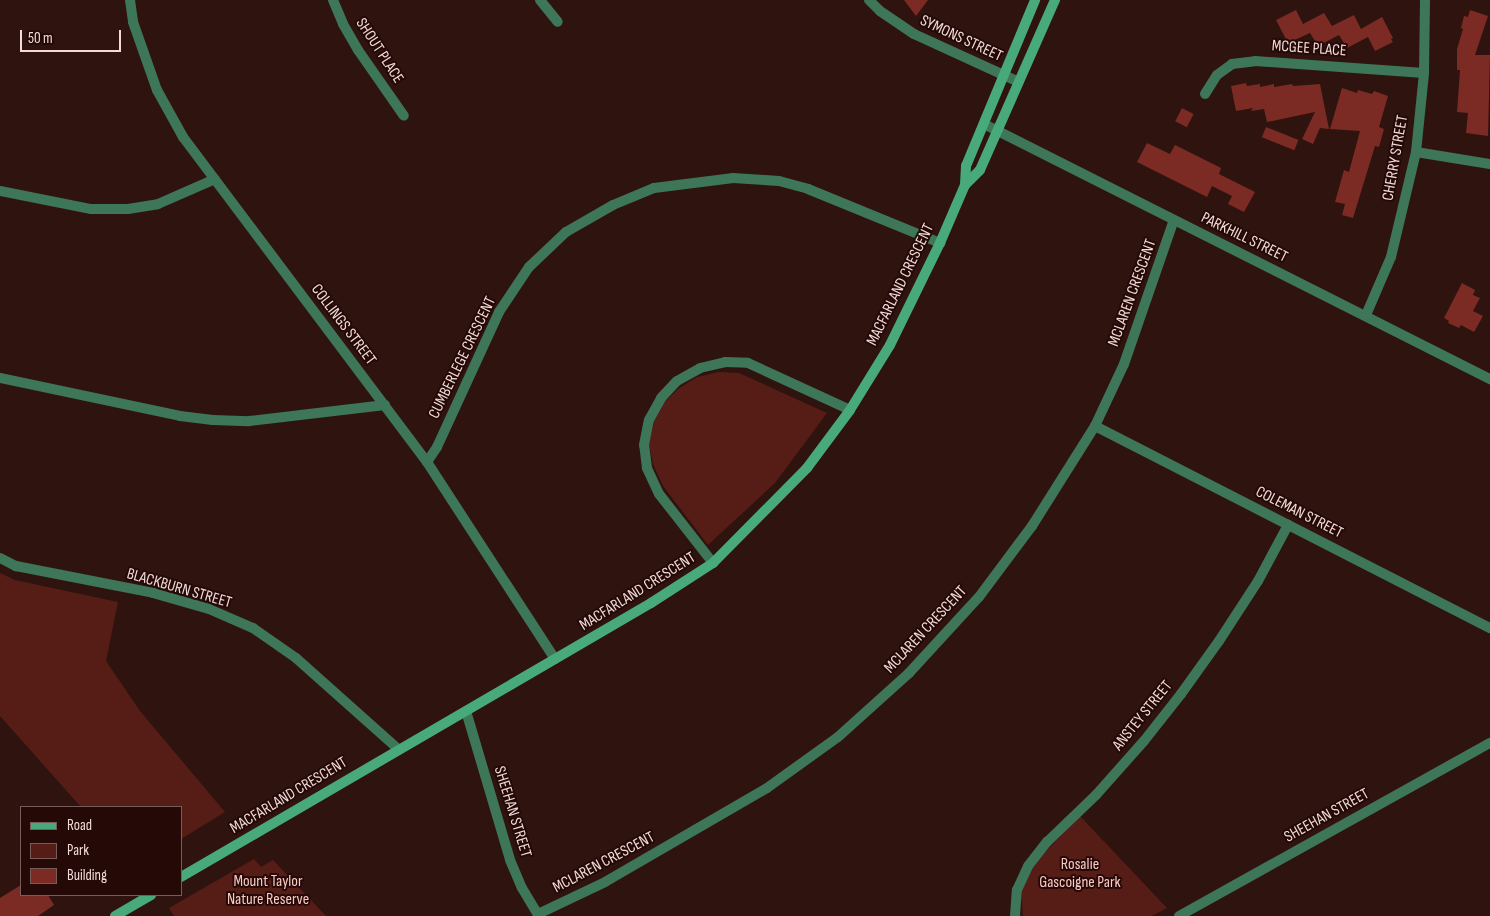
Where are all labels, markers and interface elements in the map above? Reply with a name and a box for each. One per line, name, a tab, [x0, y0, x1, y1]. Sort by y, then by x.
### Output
street label: SYMONS STREET	[917, 12, 1005, 66]
street label: SHOUT PLACE	[351, 15, 407, 87]
scale bar	[22, 20, 124, 52]
text: 50 m	[28, 29, 53, 48]
street label: MCGEE PLACE	[1271, 37, 1347, 61]
street label: CHERRY STREET	[1379, 114, 1413, 202]
street label: PARKHILL STREET	[1198, 209, 1290, 267]
street label: MACFARLAND CRESCENT	[863, 221, 939, 349]
street label: MCLAREN CRESCENT	[1105, 237, 1161, 349]
street label: COLLINGS STREET	[306, 281, 380, 369]
street label: CUMBERLEGE CRESCENT	[425, 294, 501, 422]
street label: COLEMAN STREET	[1252, 483, 1346, 543]
street label: MACFARLAND CRESCENT	[576, 549, 700, 635]
street label: BLACKBURN STREET	[124, 565, 234, 613]
street label: MCLAREN CRESCENT	[881, 582, 971, 678]
street label: ANSTEY STREET	[1109, 677, 1177, 755]
street label: MACFARLAND CRESCENT	[227, 753, 351, 839]
street label: SHEEHAN STREET	[489, 764, 535, 860]
street label: SHEEHAN STREET	[1281, 785, 1373, 847]
legend	[20, 806, 182, 896]
text: Road	[67, 816, 92, 835]
street label: MCLAREN CRESCENT	[550, 828, 658, 898]
text: Park	[67, 841, 89, 860]
park label: Rosalie Gascoigne Park	[1039, 855, 1121, 893]
text: Building	[67, 866, 107, 885]
park label: Mount Taylor Nature Reserve	[227, 872, 309, 910]

